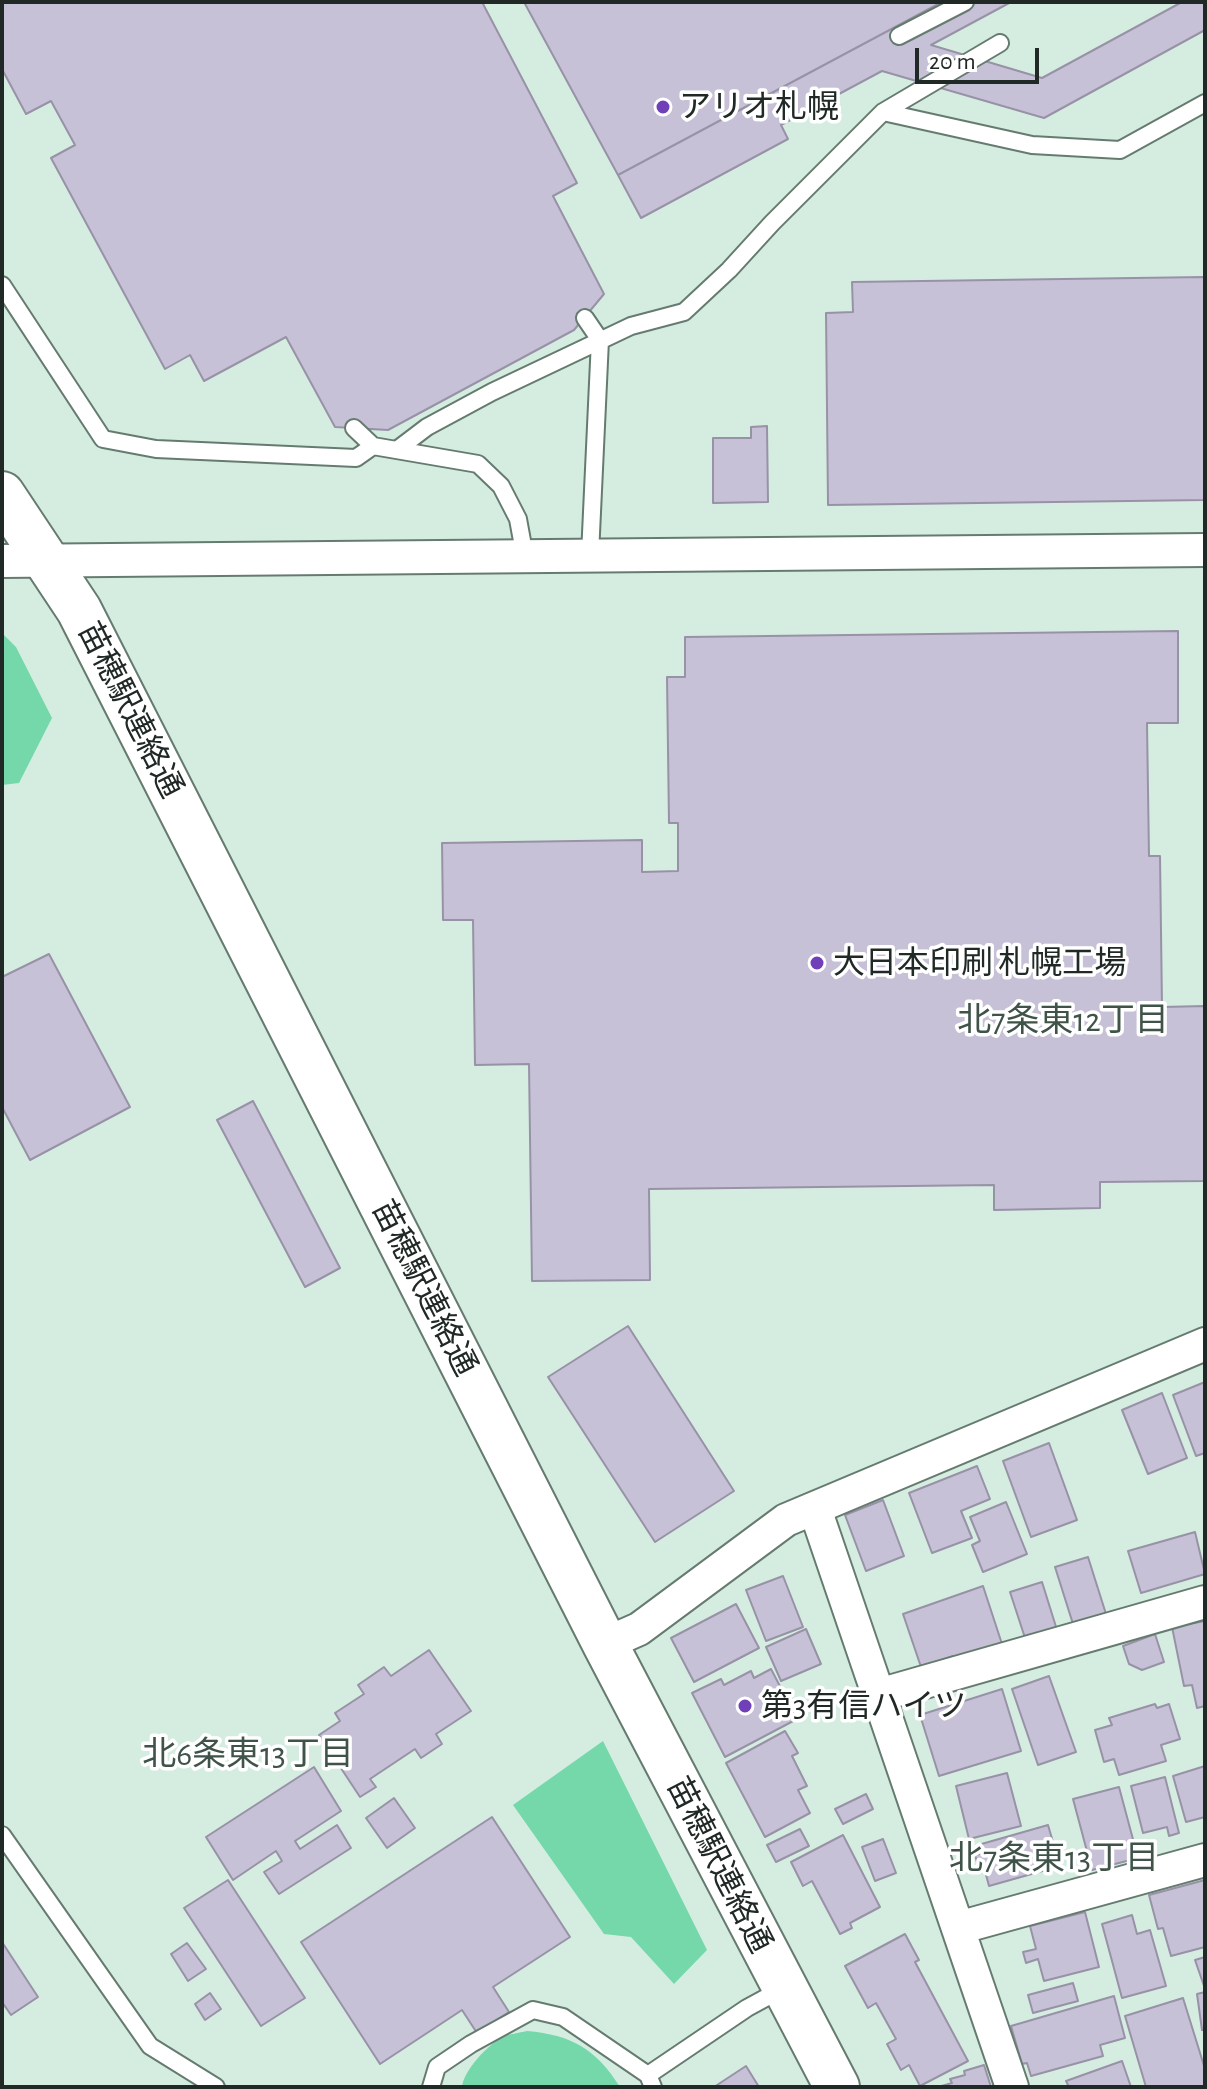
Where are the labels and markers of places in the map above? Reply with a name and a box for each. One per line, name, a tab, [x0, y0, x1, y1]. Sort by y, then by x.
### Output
place label: アリオ札幌	[679, 88, 839, 126]
marker: アリオ札幌	[654, 98, 672, 116]
place label: 大日本印刷 札幌工場	[833, 944, 1126, 982]
marker: 大日本印刷 札幌工場	[808, 954, 826, 972]
place label: 第3有信ハイツ	[761, 1687, 966, 1725]
marker: 第3有信ハイツ	[736, 1697, 754, 1715]

